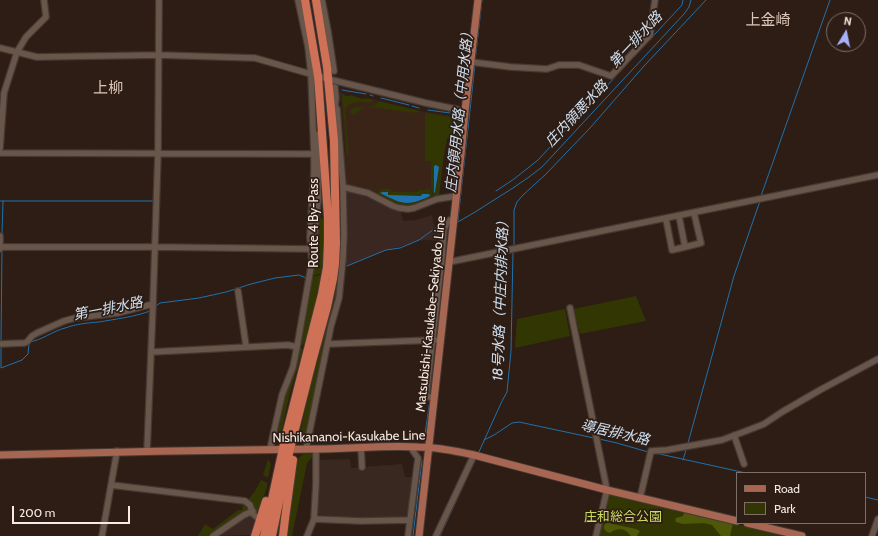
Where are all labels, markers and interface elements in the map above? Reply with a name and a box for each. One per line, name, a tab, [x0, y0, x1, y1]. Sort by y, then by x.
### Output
water label: 第一排水路	[606, 9, 666, 71]
district label: 上金崎	[746, 12, 790, 30]
north arrow	[826, 12, 866, 52]
text: N	[843, 14, 853, 29]
water label: 庄内領用水路（中用水路）	[443, 25, 477, 193]
water label: 庄内領悪水路	[542, 78, 612, 150]
district label: 上柳	[93, 80, 123, 98]
street label: Route 4 By-Pass	[306, 178, 322, 268]
water label: 18号水路（中庄内排水路）	[490, 213, 512, 381]
street label: Matsubishi-Kasukabe-Sekiyado Line	[413, 215, 449, 413]
water label: 第一排水路	[72, 294, 144, 324]
water label: 導居排水路	[579, 417, 651, 449]
street label: Nishikananoi-Kasukabe Line	[272, 428, 426, 446]
legend	[736, 472, 866, 524]
text: Road	[774, 481, 800, 496]
scale bar	[14, 498, 132, 524]
text: Park	[774, 501, 796, 516]
text: 200 m	[19, 505, 55, 520]
park label: 庄和総合公園	[584, 509, 662, 525]

